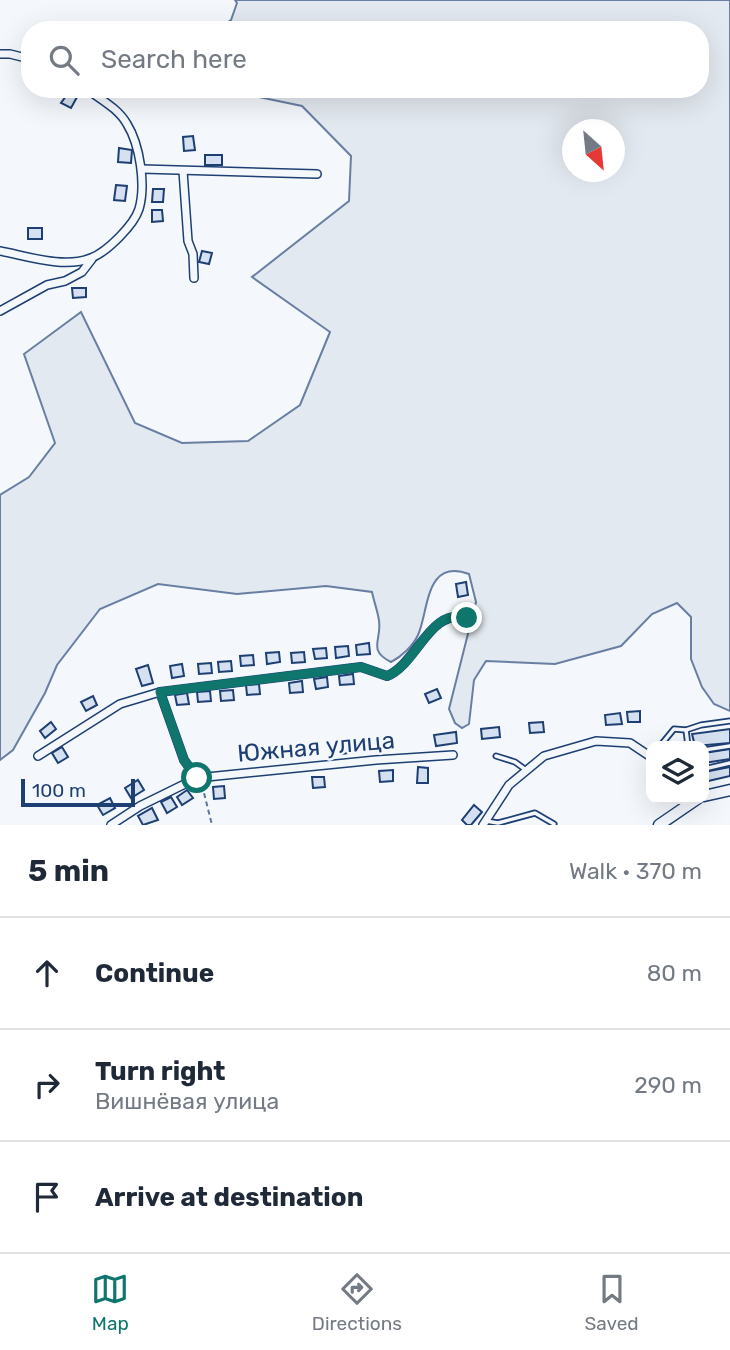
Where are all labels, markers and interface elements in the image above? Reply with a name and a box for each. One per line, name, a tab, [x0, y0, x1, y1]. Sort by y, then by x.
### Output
search box	[21, 21, 709, 98]
icon: search	[45, 41, 83, 79]
text: Search here	[101, 44, 247, 75]
north arrow	[562, 119, 625, 182]
route end	[451, 602, 482, 633]
street label: Южная улица	[236, 726, 396, 768]
map controls	[646, 741, 709, 804]
button: layers	[646, 741, 709, 804]
route start	[181, 762, 212, 793]
scale bar	[21, 776, 135, 808]
text: 100 m	[32, 779, 86, 802]
text: 5 min	[28, 853, 109, 889]
text: Walk · 370 m	[569, 857, 702, 885]
icon: ahead	[28, 954, 66, 992]
text: Continue	[95, 958, 214, 989]
text: 80 m	[647, 959, 702, 987]
text: Turn right	[95, 1056, 225, 1087]
icon: right	[28, 1066, 66, 1104]
text: 290 m	[634, 1071, 702, 1099]
text: Вишнёвая улица	[95, 1087, 279, 1115]
icon: arrive	[28, 1178, 66, 1216]
text: Arrive at destination	[95, 1182, 363, 1213]
tab: Map	[91, 1270, 129, 1335]
tab: Directions	[312, 1270, 402, 1335]
tab: Saved	[584, 1270, 639, 1335]

